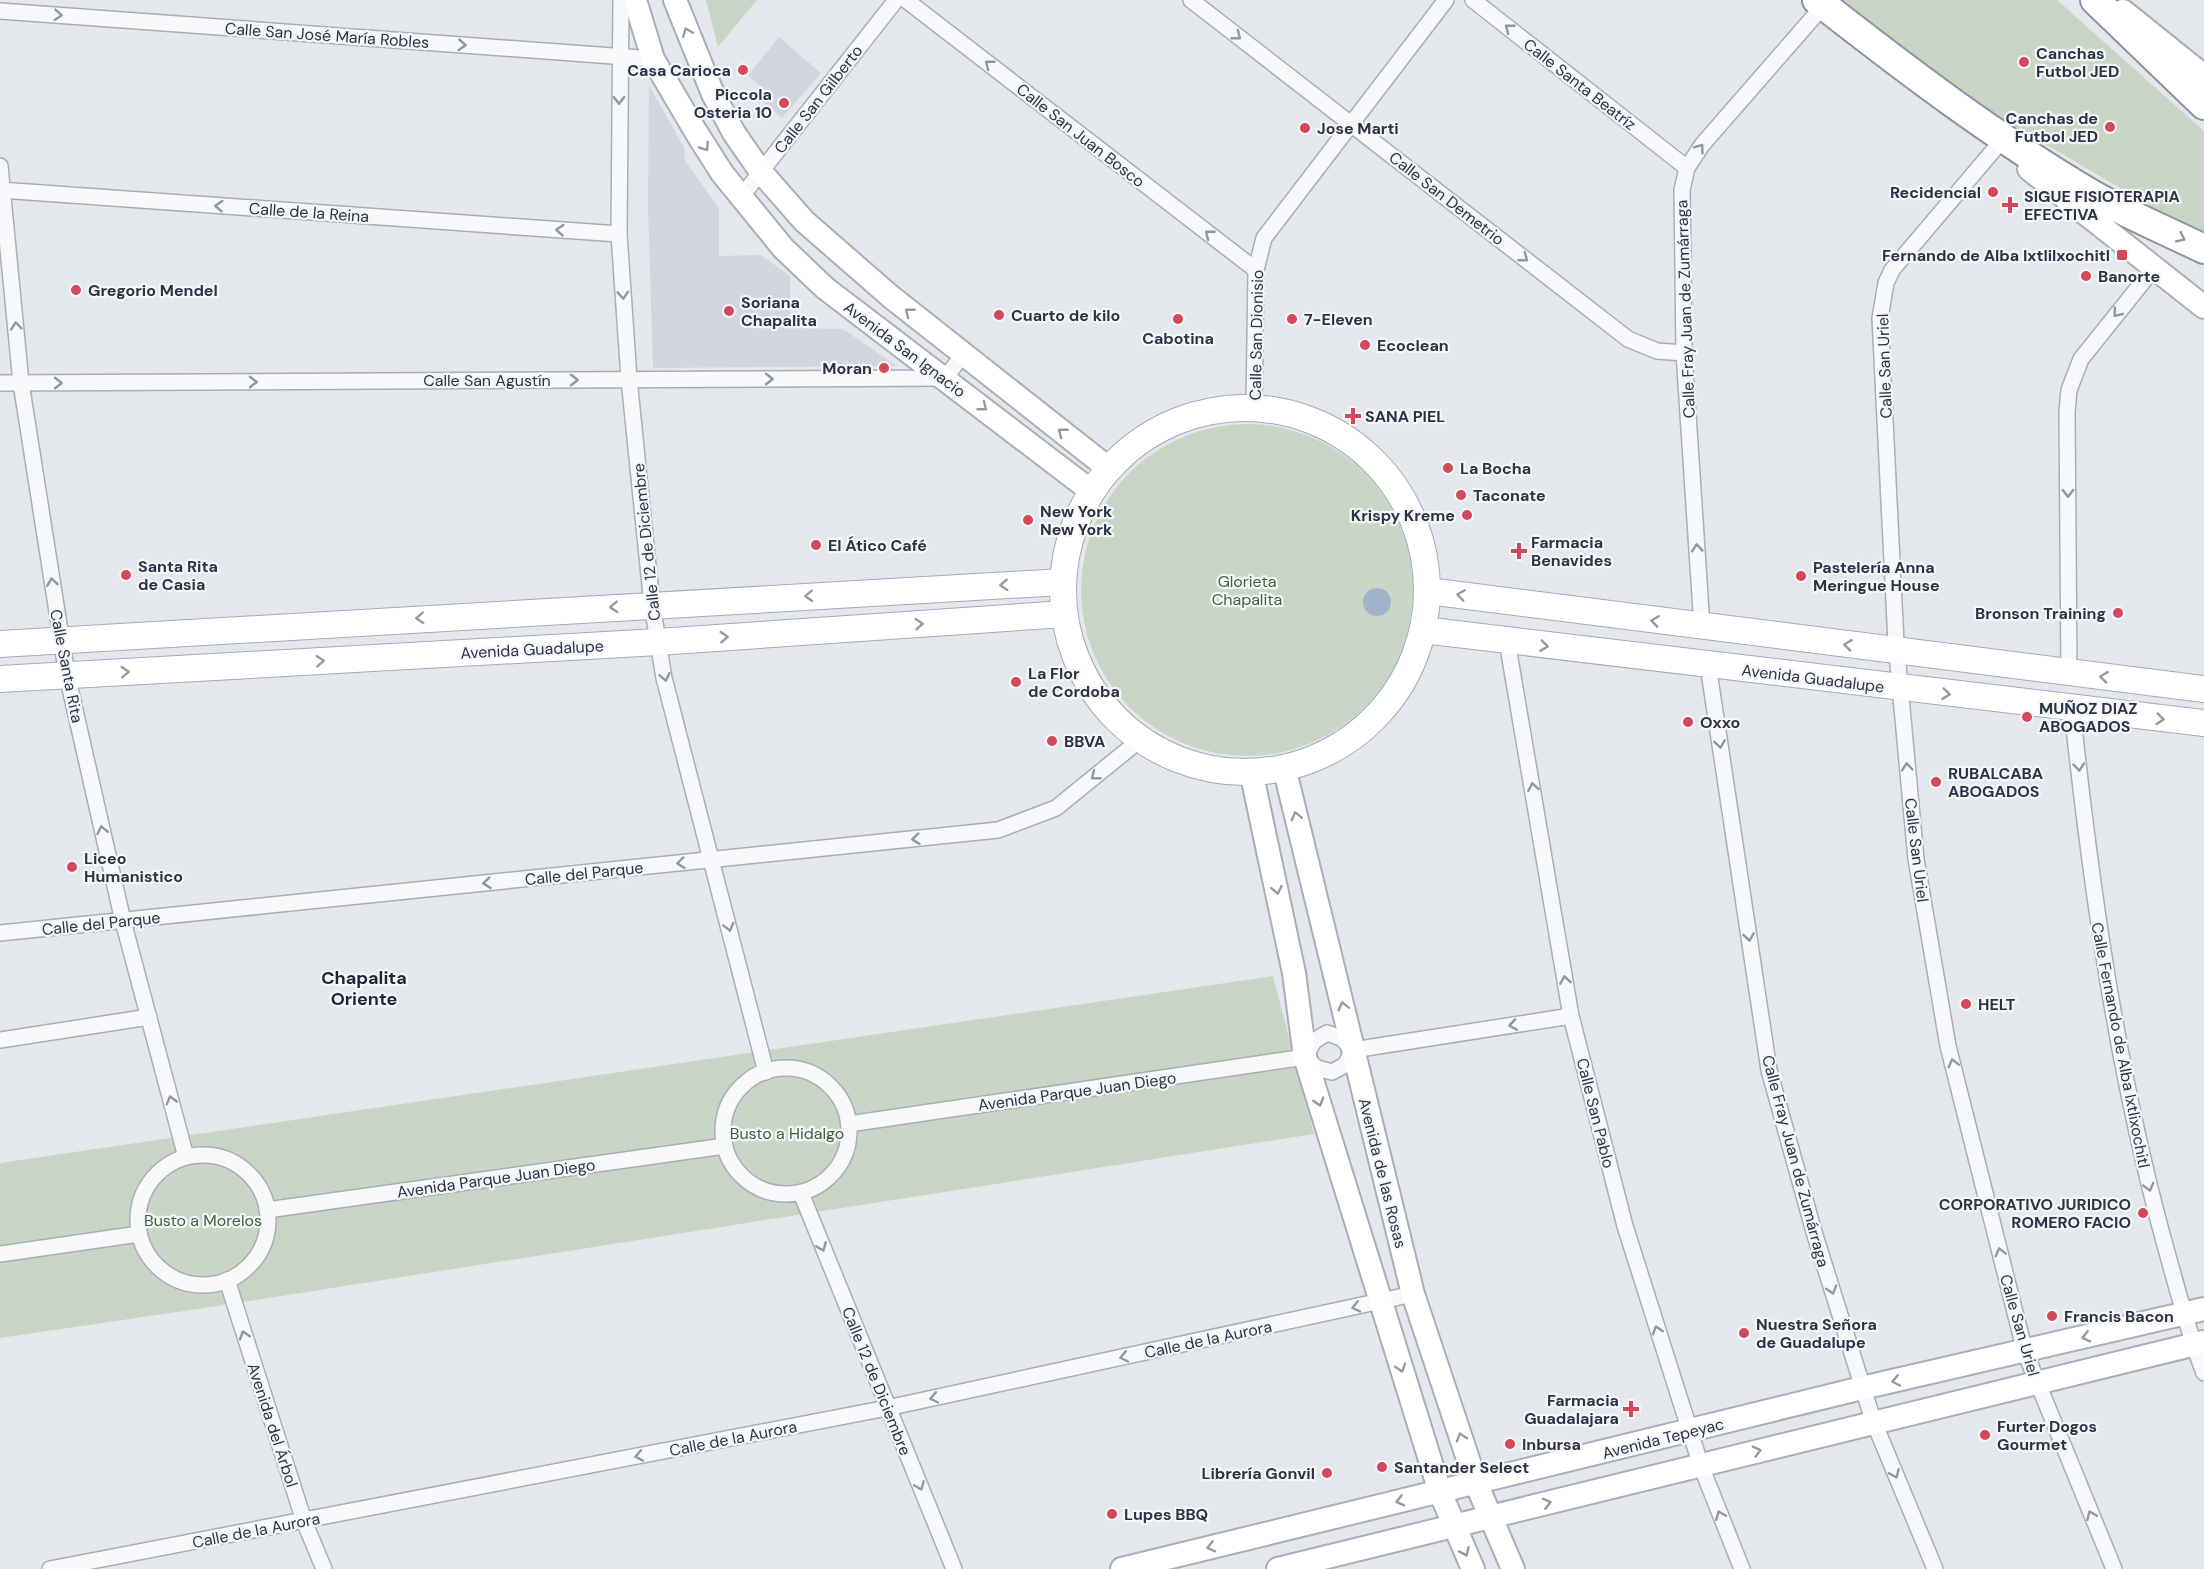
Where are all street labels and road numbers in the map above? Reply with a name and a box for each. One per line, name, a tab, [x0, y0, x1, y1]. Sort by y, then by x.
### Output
street label: Calle San José María Robles	[224, 18, 430, 53]
street label: Calle Santa Beatríz	[1519, 34, 1640, 135]
street label: Calle San Gilberto	[769, 41, 867, 158]
street label: Calle San Juan Bosco	[1012, 79, 1149, 192]
street label: Calle San Demetrio	[1385, 147, 1509, 250]
street label: Calle de la Reina	[248, 198, 370, 227]
street label: Calle Fray Juan de Zumárraga	[1671, 199, 1700, 418]
street label: Calle San Dionisio	[1245, 269, 1268, 401]
street label: Avenida San Ignacio	[840, 297, 970, 402]
street label: Calle San Uriel	[1872, 313, 1897, 419]
street label: Calle San Agustín	[423, 370, 551, 391]
street label: Calle 12 de Diciembre	[628, 462, 665, 622]
street label: Calle Santa Rita	[45, 607, 88, 725]
street label: Avenida Guadalupe	[460, 635, 604, 664]
street label: Avenida Guadalupe	[1740, 659, 1885, 698]
street label: Calle San Uriel	[1900, 797, 1933, 903]
street label: Calle del Parque	[524, 857, 644, 890]
street label: Calle del Parque	[41, 907, 161, 940]
street label: Calle Fernando de Alba Ixtlixochitl	[2086, 921, 2155, 1170]
street label: Calle Fray Juan de Zumárraga	[1757, 1053, 1834, 1269]
street label: Calle San Pablo	[1572, 1056, 1619, 1170]
street label: Avenida Parque Juan Diego	[977, 1067, 1178, 1116]
street label: Avenida de las Rosas	[1354, 1096, 1411, 1250]
street label: Avenida Parque Juan Diego	[396, 1154, 597, 1203]
street label: Calle San Uriel	[1995, 1272, 2044, 1378]
street label: Calle 12 de Diciembre	[837, 1304, 916, 1459]
street label: Calle de la Aurora	[1142, 1316, 1274, 1363]
street label: Avenida del Árbol	[243, 1360, 303, 1490]
street label: Avenida Tepeyac	[1600, 1413, 1726, 1464]
street label: Calle de la Aurora	[667, 1416, 799, 1461]
street label: Calle de la Aurora	[190, 1508, 322, 1553]

